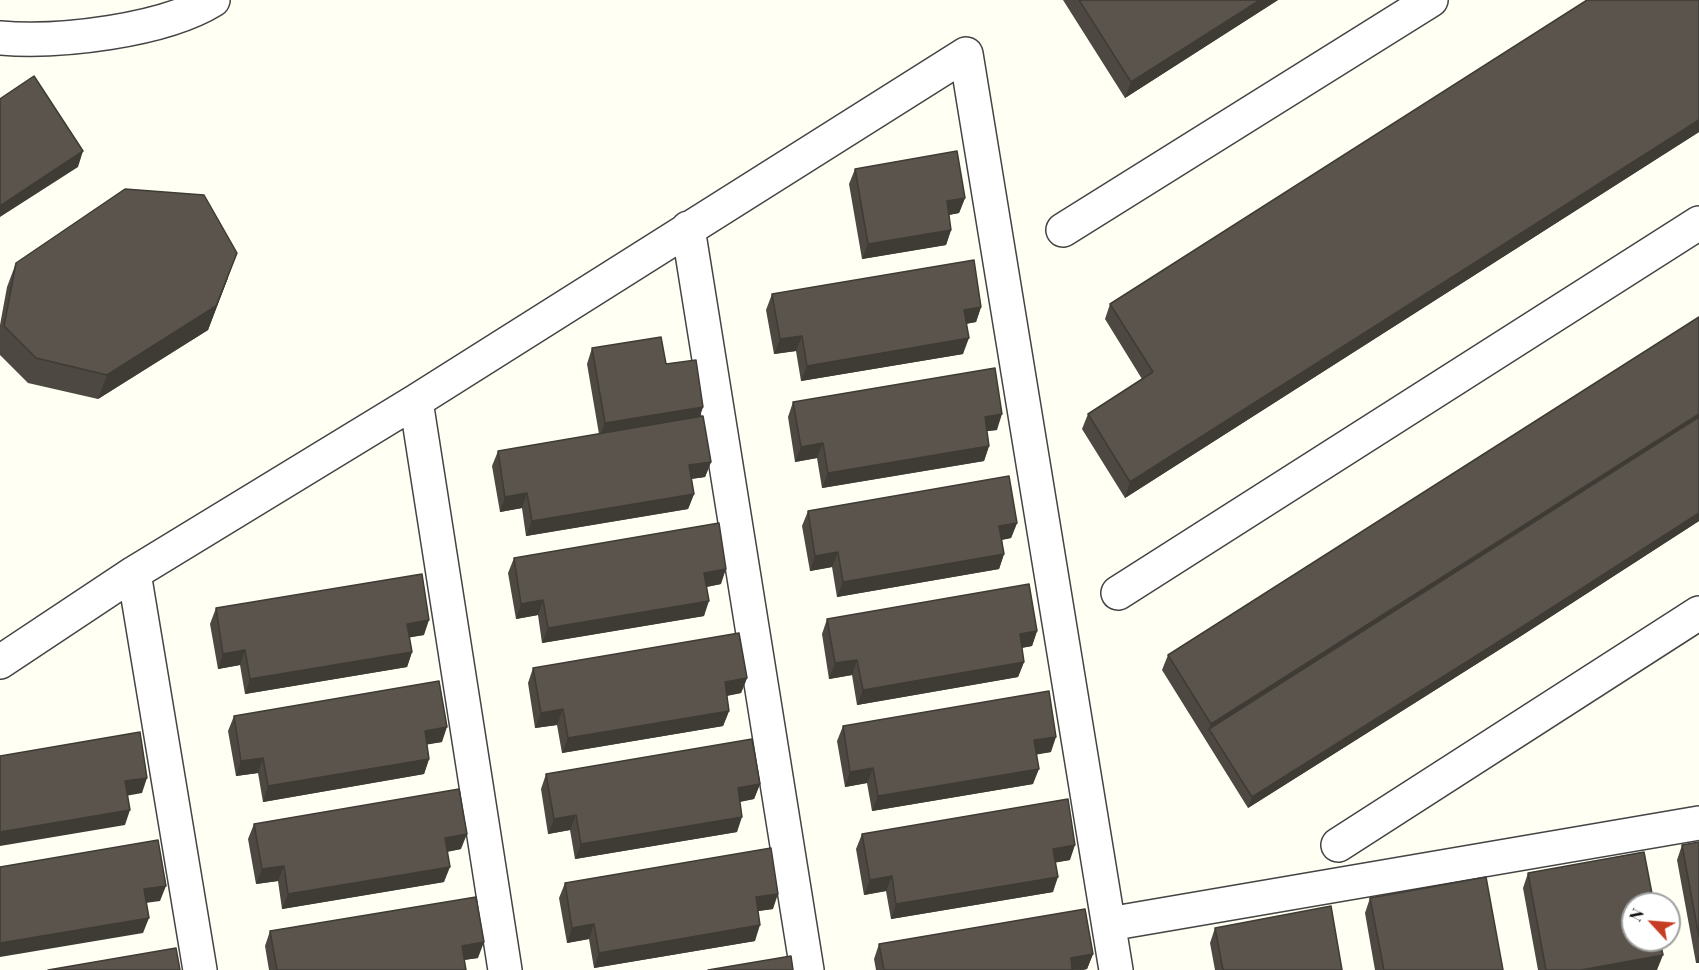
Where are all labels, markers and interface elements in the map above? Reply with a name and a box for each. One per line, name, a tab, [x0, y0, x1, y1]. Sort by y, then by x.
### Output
north arrow	[1621, 892, 1681, 952]
text: N	[1624, 905, 1648, 925]

